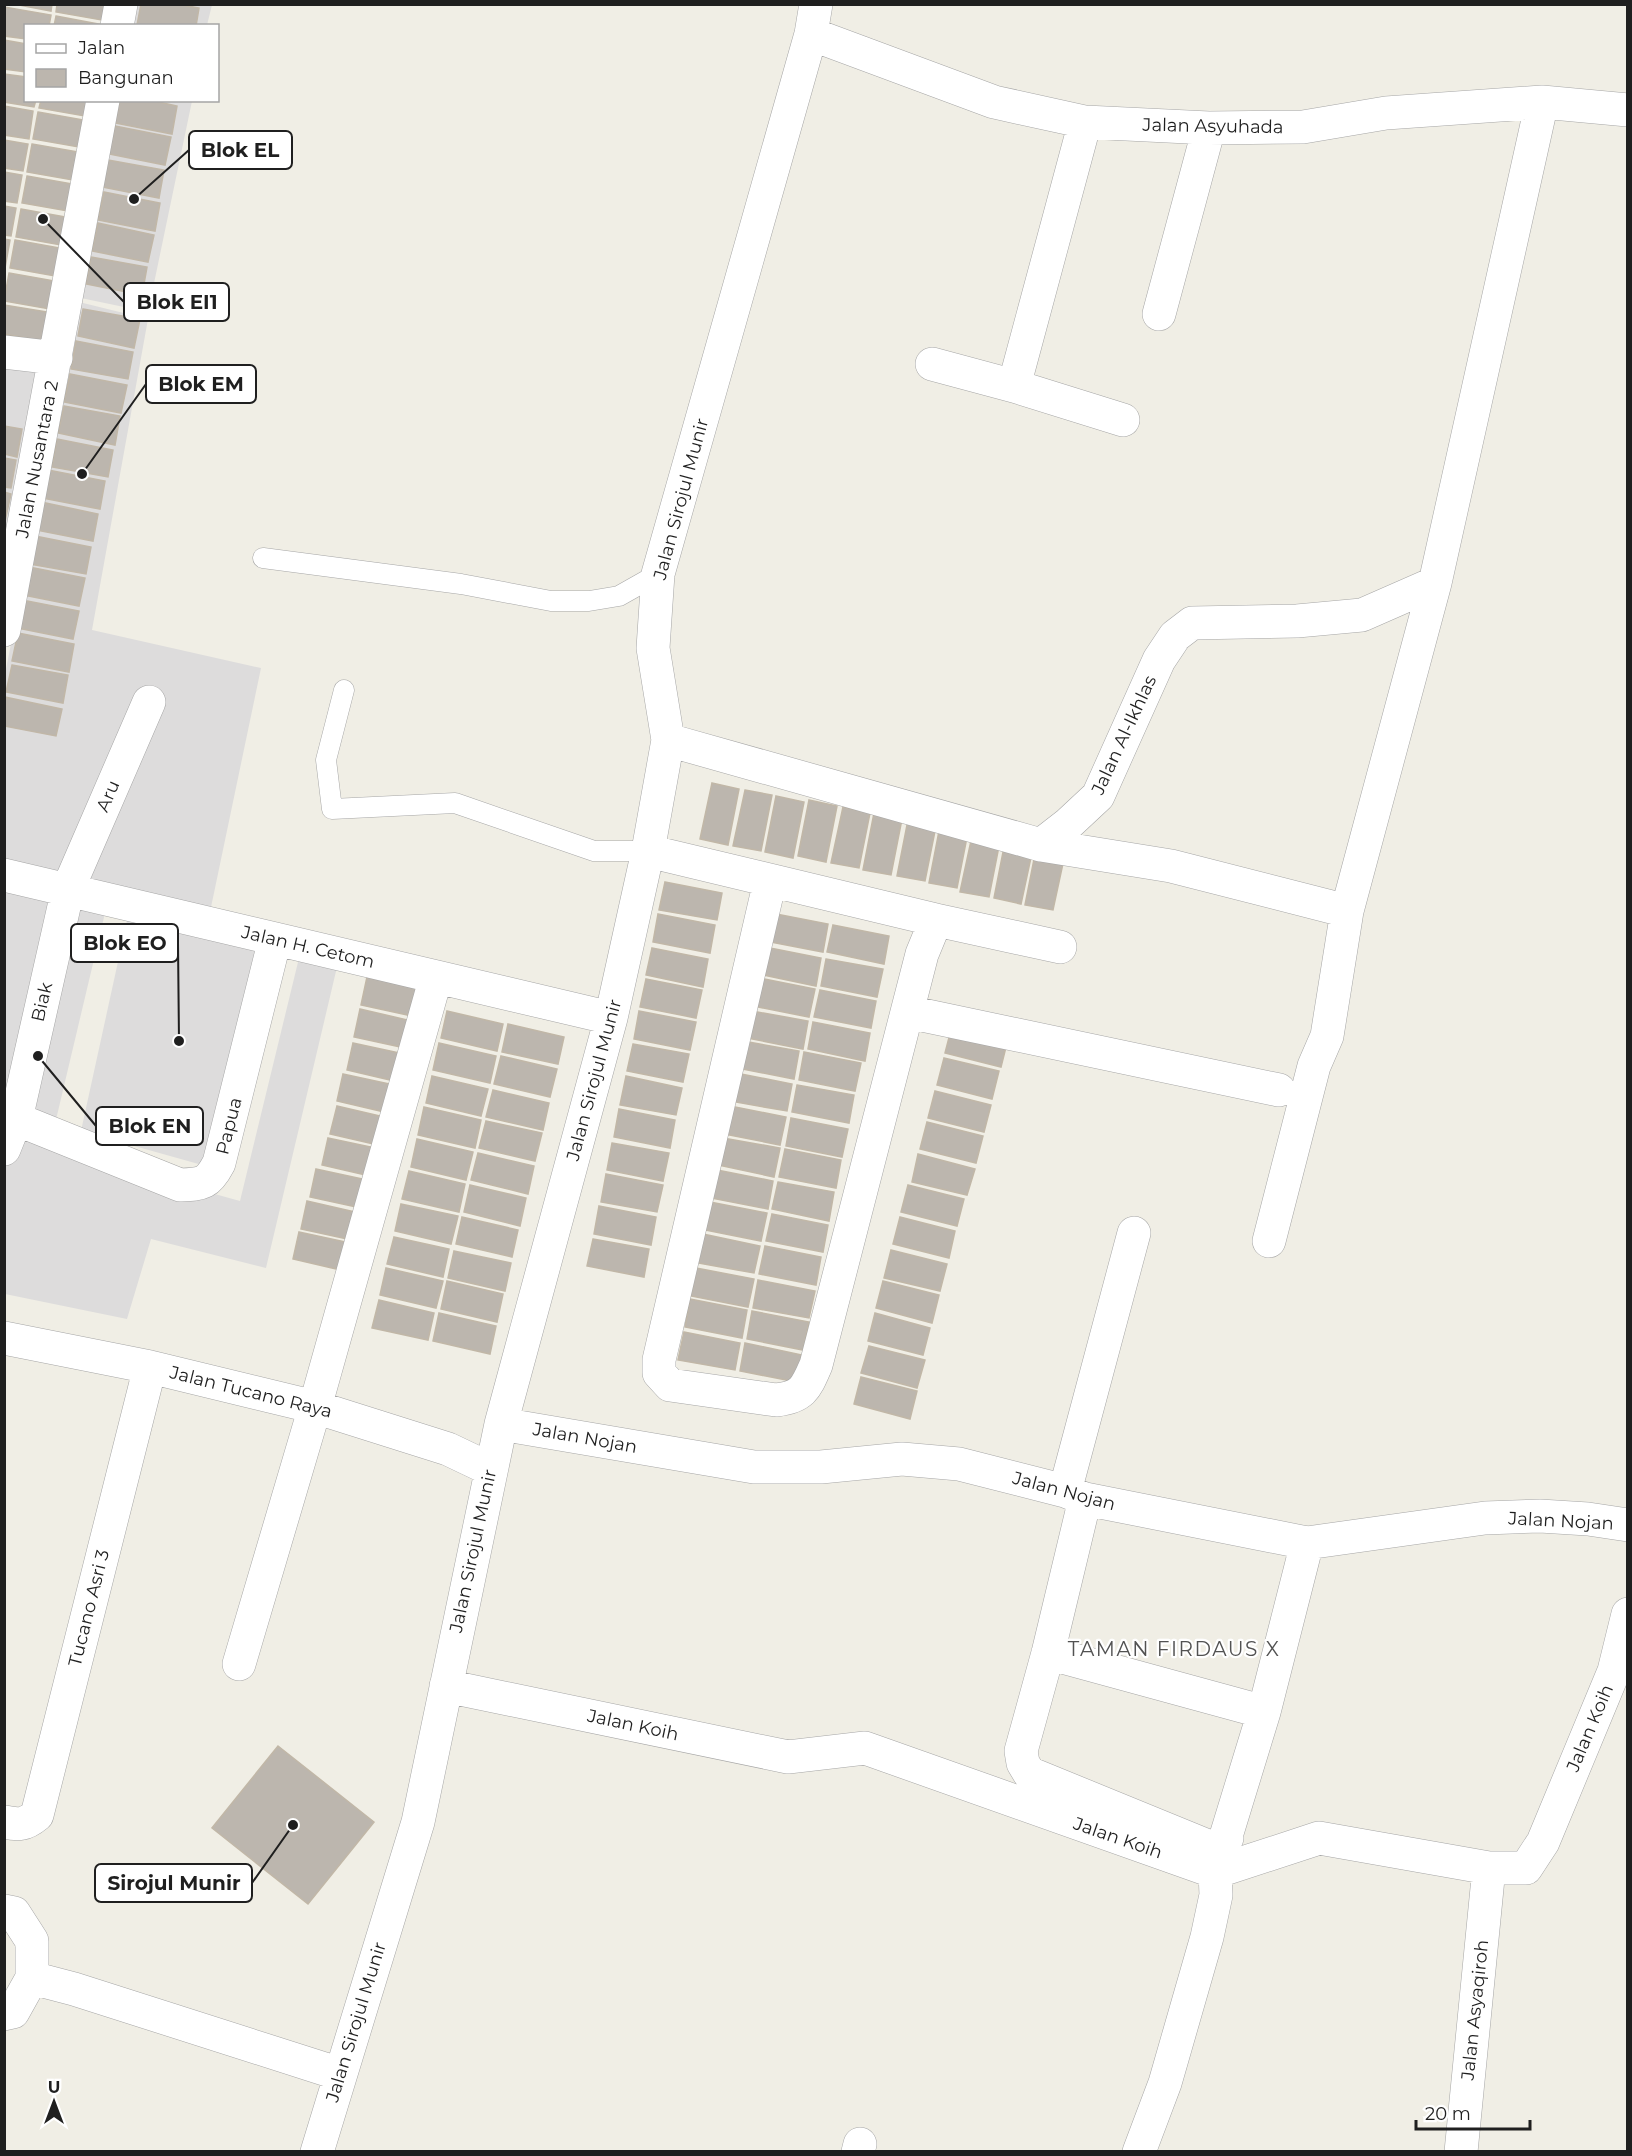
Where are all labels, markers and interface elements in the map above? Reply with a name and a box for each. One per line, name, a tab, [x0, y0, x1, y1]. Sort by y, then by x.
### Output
legend	[24, 24, 219, 102]
text: Jalan	[77, 37, 125, 59]
text: Bangunan	[78, 67, 174, 89]
street label: Jalan Asyuhada	[1141, 114, 1284, 138]
callout: Blok EL	[189, 131, 292, 169]
text: Blok EL	[201, 138, 279, 162]
callout: Blok EI1	[124, 283, 229, 321]
text: Blok EI1	[137, 290, 218, 314]
callout: Blok EM	[146, 365, 256, 403]
text: Blok EM	[158, 372, 244, 396]
street label: Jalan Nusantara 2	[11, 378, 63, 541]
street label: Jalan Sirojul Munir	[649, 416, 713, 583]
street label: Jalan Al-Ikhlas	[1086, 672, 1161, 799]
street label: Aru	[91, 777, 125, 815]
street label: Jalan H. Cetom	[238, 921, 377, 973]
callout: Blok EO	[71, 924, 178, 962]
text: Blok EO	[83, 931, 167, 955]
street label: Biak	[27, 980, 57, 1024]
street label: Jalan Sirojul Munir	[562, 997, 626, 1164]
street label: Papua	[211, 1095, 247, 1157]
callout: Blok EN	[96, 1107, 203, 1145]
text: Blok EN	[109, 1114, 191, 1138]
street label: Jalan Tucano Raya	[167, 1361, 334, 1423]
street label: Jalan Nojan	[530, 1418, 639, 1458]
street label: Jalan Nojan	[1009, 1466, 1118, 1515]
street label: Jalan Sirojul Munir	[445, 1467, 501, 1636]
street label: Jalan Nojan	[1507, 1507, 1614, 1535]
street label: Tucano Asri 3	[64, 1547, 114, 1669]
district label: TAMAN FIRDAUS X	[1068, 1637, 1280, 1661]
street label: Jalan Koih	[1561, 1681, 1618, 1776]
street label: Jalan Koih	[584, 1704, 681, 1745]
street label: Jalan Koih	[1070, 1812, 1165, 1863]
callout: Sirojul Munir	[95, 1864, 252, 1902]
text: Sirojul Munir	[107, 1871, 241, 1895]
street label: Jalan Sirojul Munir	[321, 1939, 391, 2106]
street label: Jalan Asyaqiroh	[1457, 1939, 1493, 2082]
north arrow	[24, 2072, 84, 2132]
text: U	[48, 2078, 60, 2097]
scale bar	[1416, 2093, 1530, 2131]
text: 20 m	[1425, 2103, 1471, 2125]

